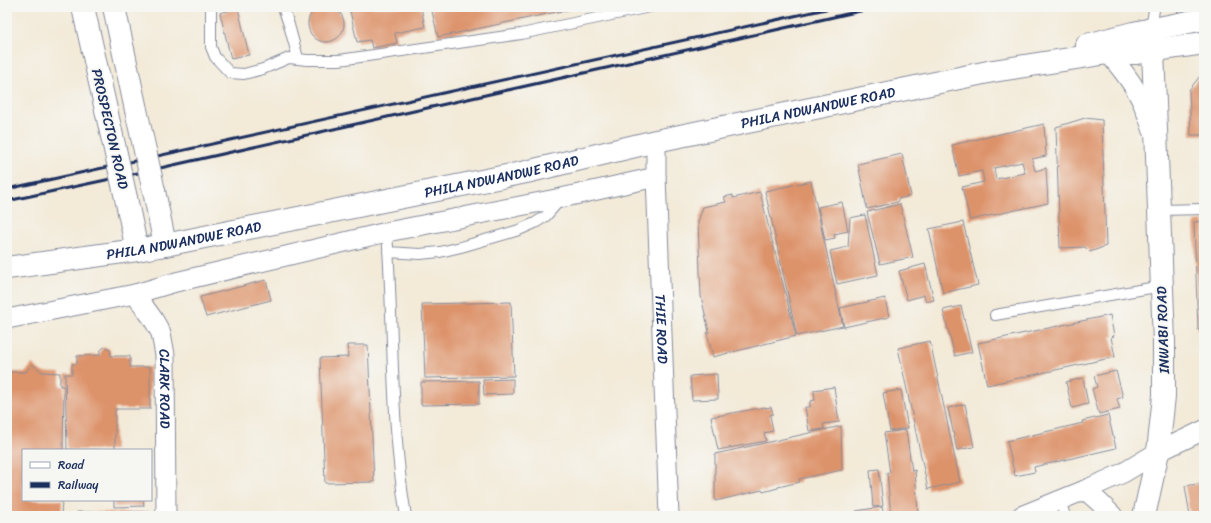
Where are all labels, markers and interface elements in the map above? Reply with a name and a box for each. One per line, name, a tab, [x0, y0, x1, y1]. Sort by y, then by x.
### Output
street label: PROSPECTON ROAD	[84, 66, 136, 192]
street label: PHILA NDWANDWE ROAD	[738, 79, 898, 136]
street label: PHILA NDWANDWE ROAD	[422, 147, 582, 205]
street label: PHILA NDWANDWE ROAD	[105, 213, 264, 267]
street label: INWABI ROAD	[1149, 285, 1177, 375]
street label: THIE ROAD	[648, 294, 676, 365]
street label: CLARK ROAD	[152, 347, 178, 429]
legend	[22, 449, 152, 501]
text: Road	[58, 454, 85, 476]
text: Railway	[58, 474, 99, 496]

